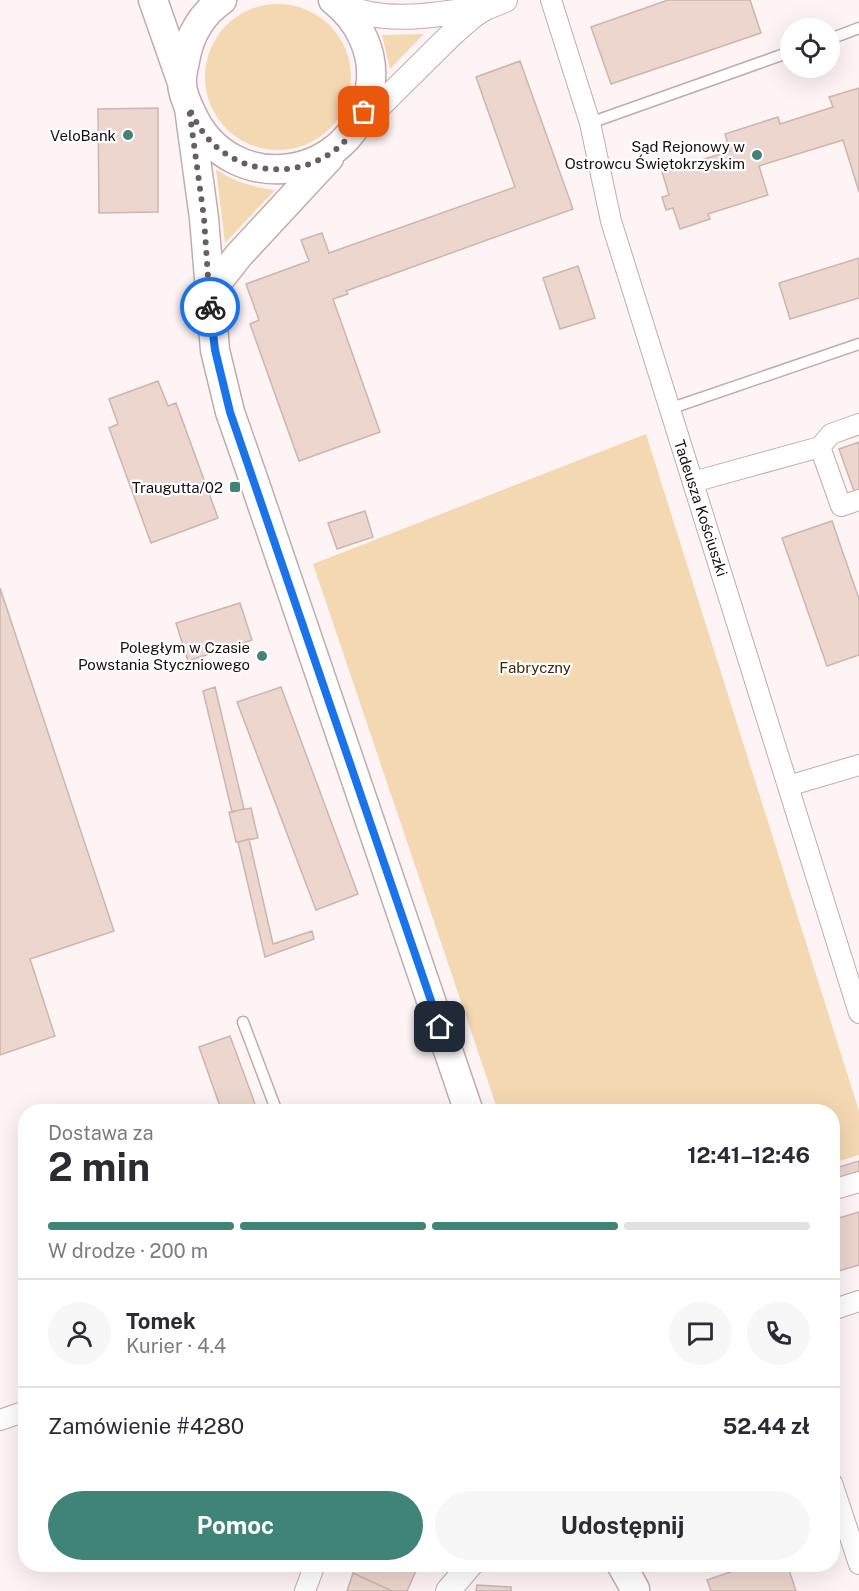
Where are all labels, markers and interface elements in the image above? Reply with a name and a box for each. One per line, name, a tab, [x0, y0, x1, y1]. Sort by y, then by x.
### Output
map controls	[780, 18, 840, 78]
button: locate	[780, 18, 840, 78]
pin	[338, 86, 389, 137]
icon: bag	[347, 95, 380, 128]
place label: VeloBank	[50, 127, 116, 144]
marker: VeloBank	[121, 128, 135, 142]
place label: Sąd Rejonowy w Ostrowcu Świętokrzyskim	[565, 138, 745, 172]
marker: Sąd Rejonowy w Ostrowcu Świętokrzyskim	[750, 148, 764, 162]
courier	[180, 277, 240, 337]
icon: bike	[194, 291, 227, 324]
street label: Tadeusza Kościuszki	[671, 438, 731, 578]
place label: Traugutta/02	[132, 479, 223, 496]
marker: Traugutta/02	[228, 480, 242, 494]
place label: Poległym w Czasie Powstania Styczniowego	[78, 639, 250, 673]
marker: Poległym w Czasie Powstania Styczniowego	[255, 649, 269, 663]
park label: Fabryczny	[499, 659, 571, 676]
pin	[414, 1001, 465, 1052]
icon: home	[423, 1010, 456, 1043]
text: Dostawa za	[48, 1121, 154, 1145]
text: 12:41–12:46	[687, 1142, 810, 1168]
text: 2 min	[48, 1144, 150, 1190]
text: W drodze · 200 m	[48, 1239, 208, 1263]
button: person	[48, 1302, 111, 1365]
button: chat	[669, 1302, 732, 1365]
button: phone	[747, 1302, 810, 1365]
text: Tomek	[126, 1308, 196, 1334]
text: Kurier · 4.4	[126, 1334, 226, 1358]
text: Zamówienie #4280	[48, 1413, 244, 1439]
text: 52.44 zł	[722, 1413, 810, 1439]
button: Pomoc	[48, 1491, 423, 1560]
button: Udostępnij	[435, 1491, 810, 1560]

